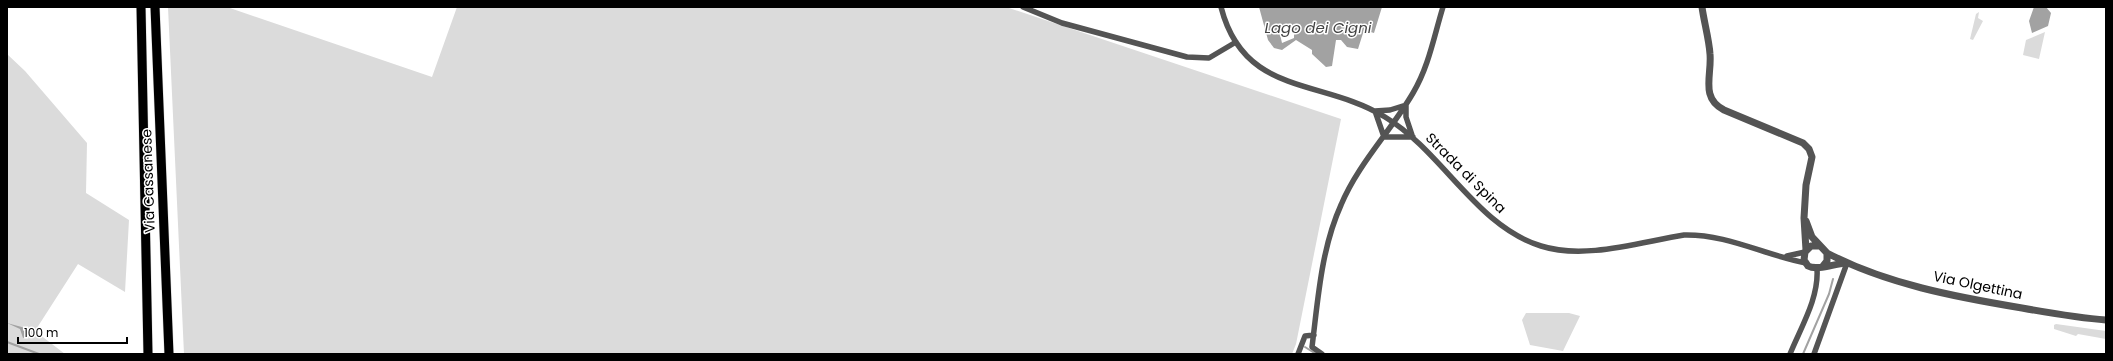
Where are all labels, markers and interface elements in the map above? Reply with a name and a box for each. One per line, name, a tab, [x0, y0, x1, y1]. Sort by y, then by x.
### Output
water label: Lago dei Cigni	[1264, 17, 1372, 38]
street label: Via Cassanese	[136, 128, 160, 233]
street label: Strada di Spina	[1421, 128, 1511, 218]
street label: Via Olgettina	[1932, 266, 2024, 304]
scale bar	[18, 319, 127, 345]
text: 100 m	[24, 324, 58, 341]

